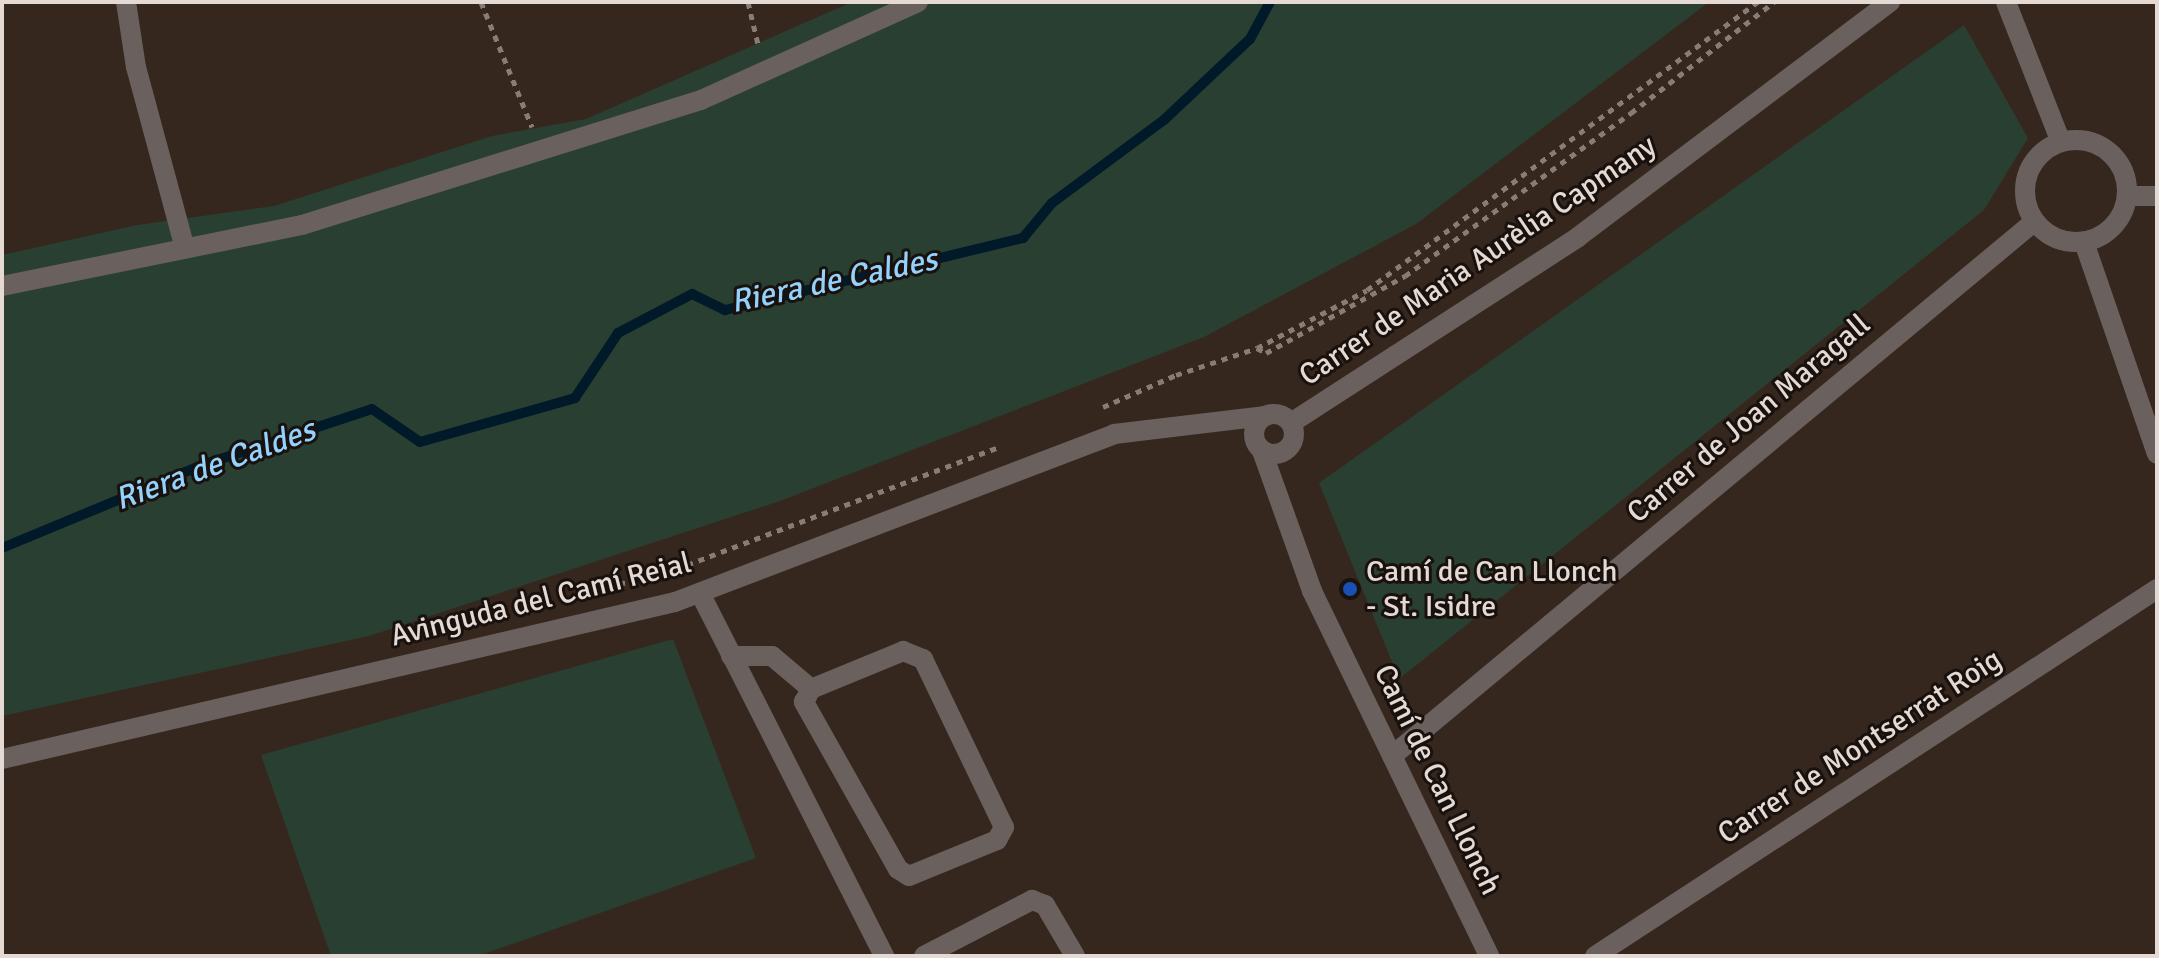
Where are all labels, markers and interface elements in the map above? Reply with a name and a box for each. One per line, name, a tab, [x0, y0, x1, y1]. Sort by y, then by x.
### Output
street label: Carrer de Maria Aurèlia Capmany	[1293, 128, 1663, 394]
water label: Riera de Caldes	[727, 240, 941, 322]
street label: Carrer de Joan Maragall	[1620, 307, 1878, 531]
water label: Riera de Caldes	[110, 411, 320, 519]
street label: Avinguda del Camí Reial	[387, 545, 695, 655]
place label: Camí de Can Llonch - St. Isidre	[1366, 554, 1618, 624]
marker: Camí de Can Llonch - St. Isidre	[1341, 580, 1359, 598]
street label: Carrer de Montserrat Roig	[1712, 642, 2008, 852]
street label: Camí de Can Llonch	[1366, 659, 1508, 901]

